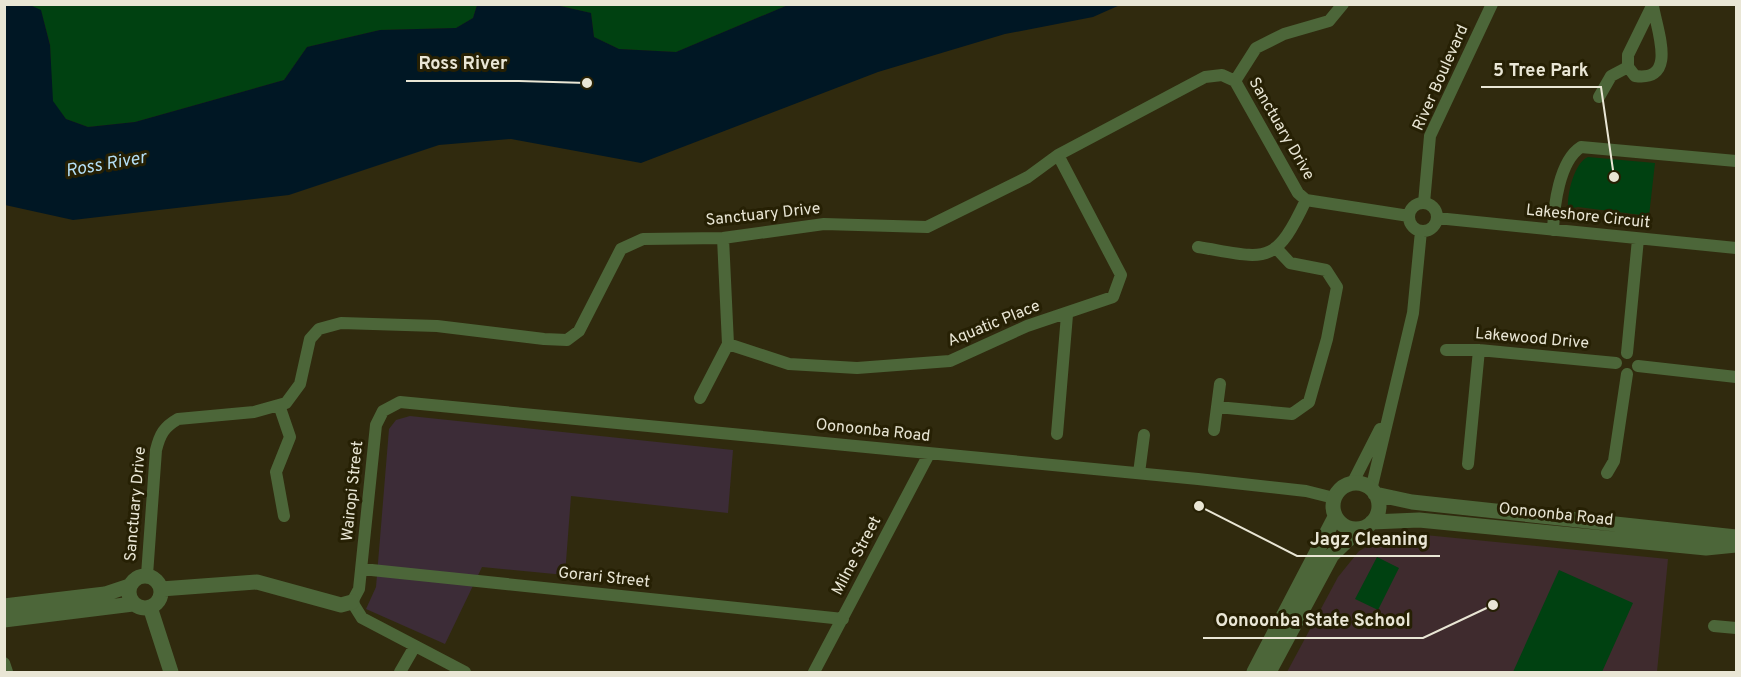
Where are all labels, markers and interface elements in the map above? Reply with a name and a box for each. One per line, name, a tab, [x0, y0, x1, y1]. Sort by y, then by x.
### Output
street label: River Boulevard	[1409, 22, 1473, 134]
callout: Ross River	[406, 45, 519, 81]
callout: 5 Tree Park	[1481, 51, 1601, 87]
text: Ross River	[418, 53, 508, 76]
text: 5 Tree Park	[1493, 60, 1589, 83]
street label: Sanctuary Drive	[1244, 74, 1318, 184]
water label: Ross River	[64, 146, 150, 183]
street label: Sanctuary Drive	[705, 199, 821, 231]
street label: Lakeshore Circuit	[1525, 201, 1651, 233]
street label: Aquatic Place	[945, 296, 1043, 352]
street label: Lakewood Drive	[1474, 324, 1590, 354]
street label: Oonoonba Road	[815, 415, 931, 447]
street label: Wairopi Street	[338, 440, 368, 542]
street label: Sanctuary Drive	[121, 446, 151, 562]
street label: Oonoonba Road	[1498, 499, 1614, 531]
street label: Milne Street	[828, 513, 886, 599]
callout: Jagz Cleaning	[1297, 520, 1440, 556]
text: Jagz Cleaning	[1310, 529, 1428, 552]
street label: Gorari Street	[557, 563, 651, 593]
callout: Oonoonba State School	[1203, 602, 1423, 638]
text: Oonoonba State School	[1215, 610, 1411, 633]

